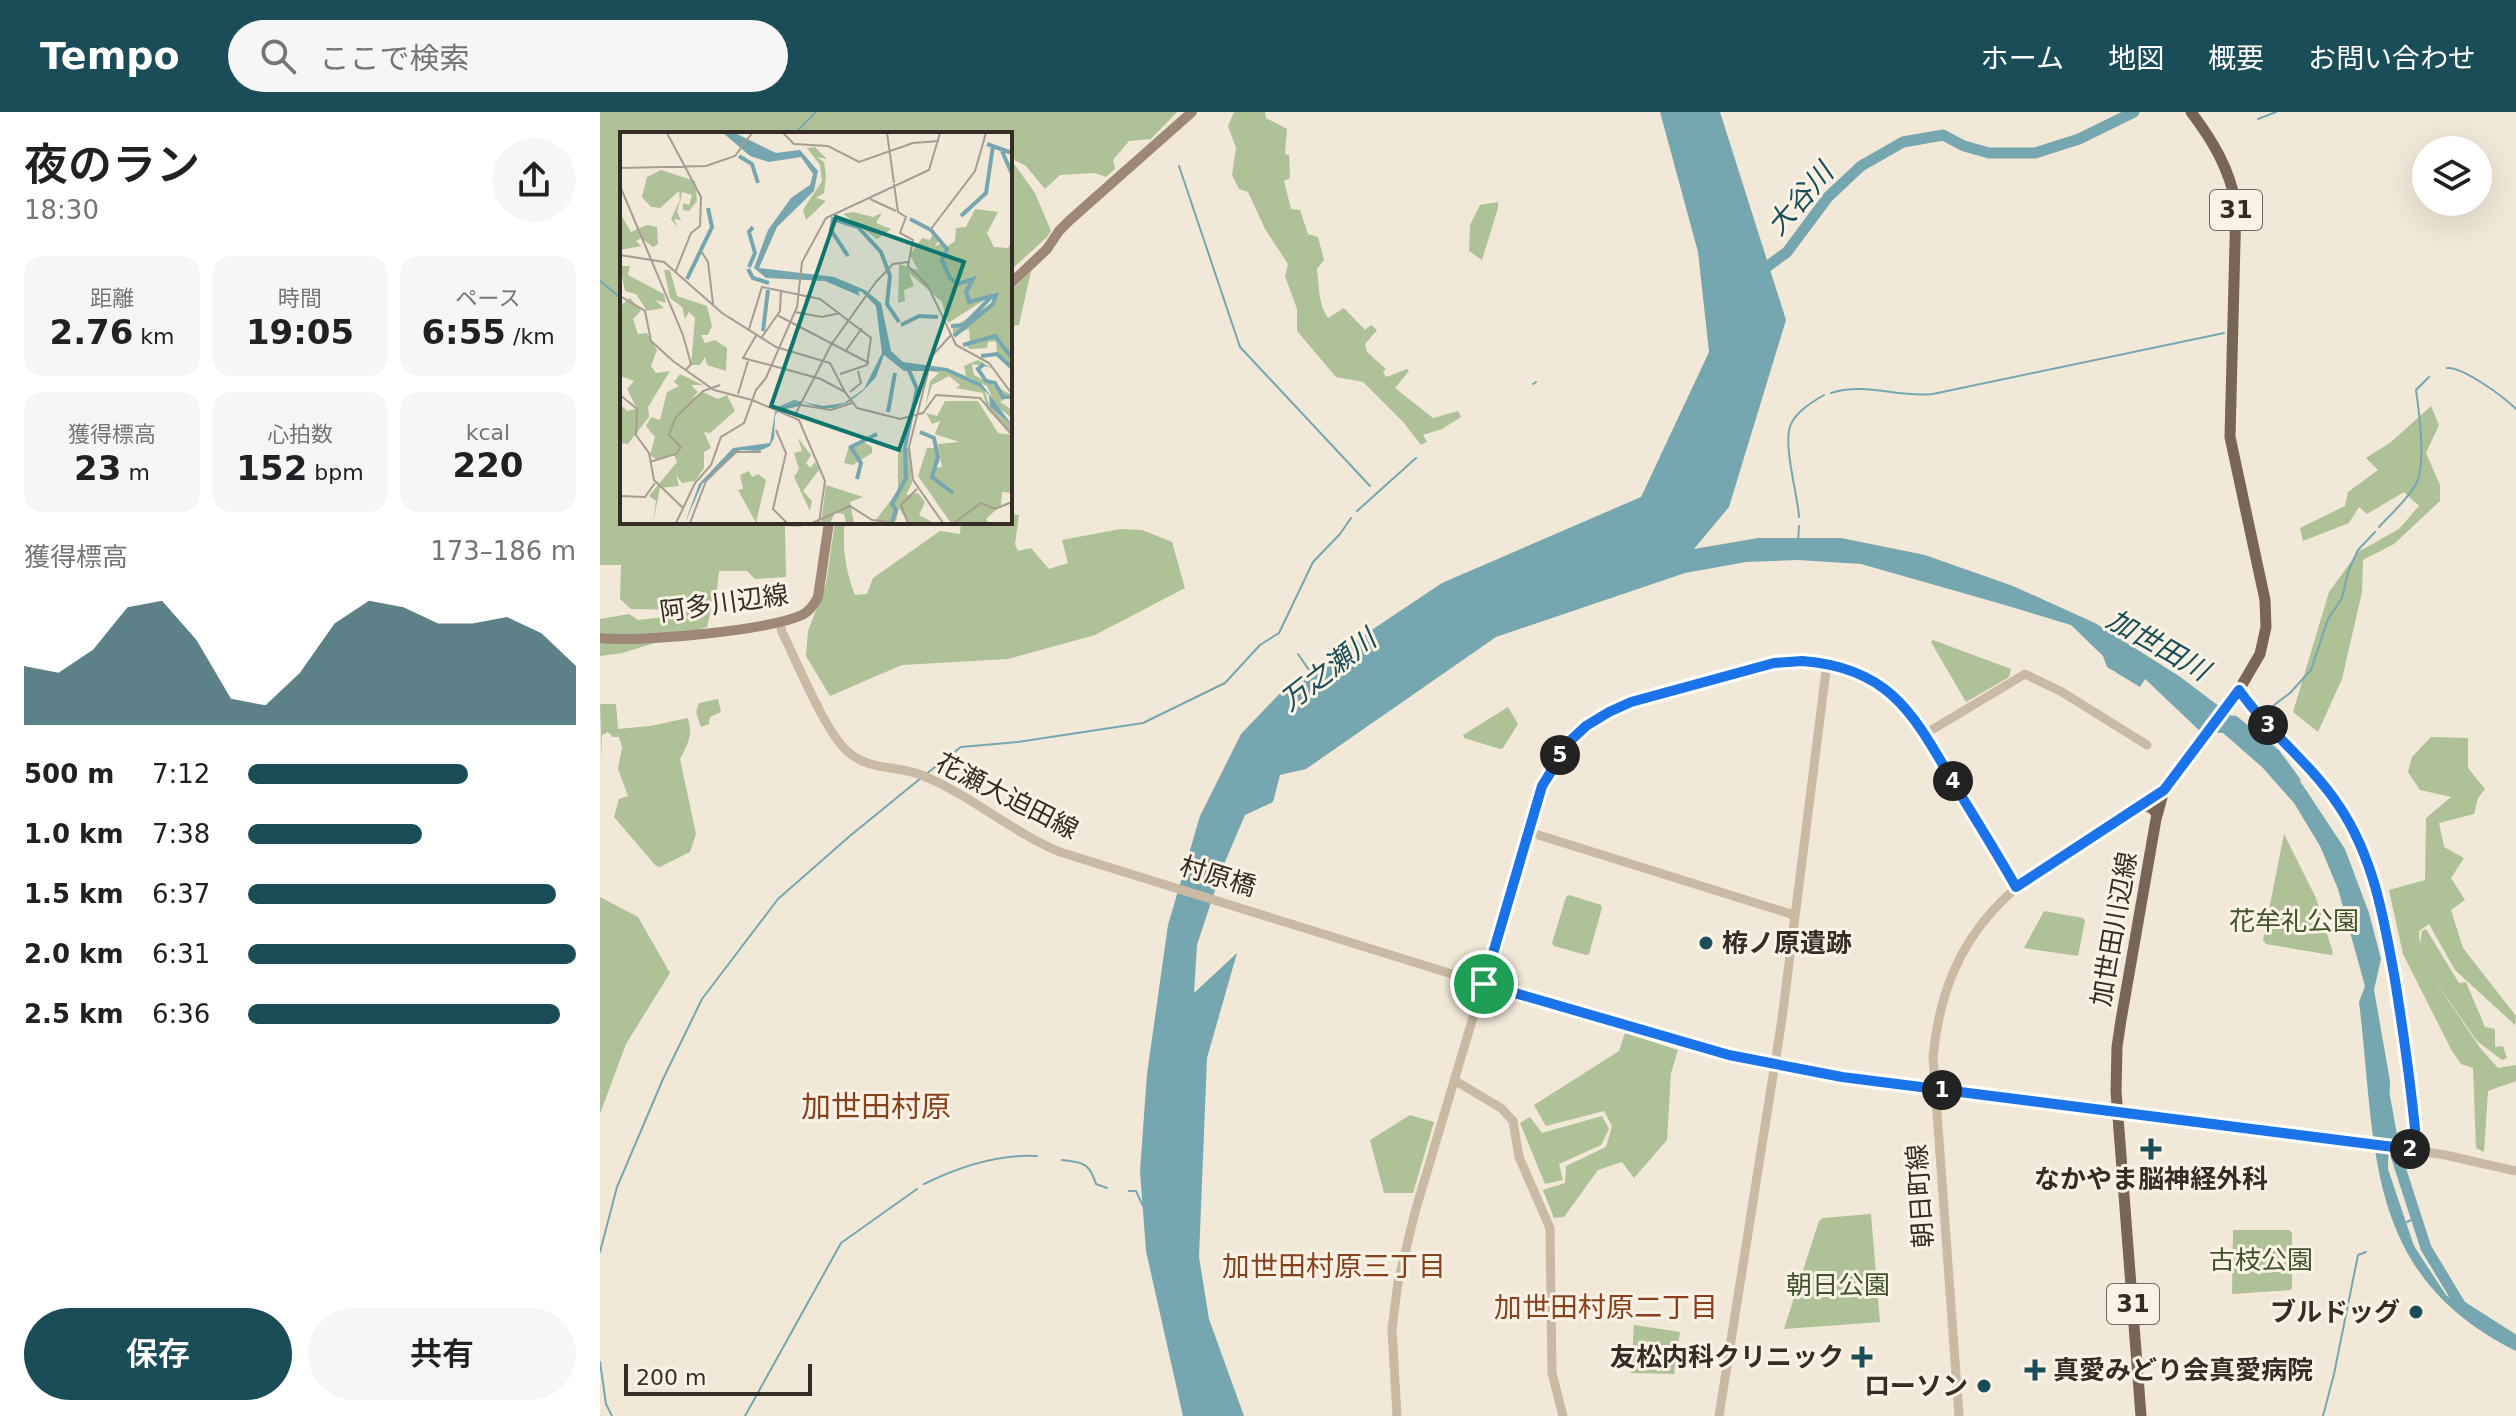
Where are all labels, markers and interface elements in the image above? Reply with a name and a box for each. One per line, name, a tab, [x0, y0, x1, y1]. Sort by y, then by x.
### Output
search box	[228, 20, 788, 92]
text: Tempo	[40, 34, 180, 78]
icon: search	[256, 34, 300, 78]
text: ここで検索	[320, 41, 470, 76]
text: ホーム	[1981, 42, 2064, 75]
text: 地図	[2108, 42, 2164, 75]
text: 概要	[2208, 42, 2264, 75]
text: お問い合わせ	[2308, 42, 2476, 75]
inset map	[620, 132, 1012, 524]
map controls	[2412, 136, 2492, 216]
button: layers	[2412, 136, 2492, 216]
button: share	[492, 138, 576, 222]
text: 夜のラン	[24, 139, 200, 190]
water label: 大谷川	[1760, 154, 1842, 242]
road number: 31	[2210, 190, 2262, 230]
text: 18:30	[24, 195, 99, 225]
text: 距離	[90, 286, 134, 311]
text: 時間	[278, 286, 322, 311]
text: ペース	[456, 286, 520, 311]
text: 2.76	[49, 312, 133, 352]
text: 19:05	[246, 312, 354, 352]
text: 6:55	[421, 312, 506, 352]
text: km	[133, 324, 175, 349]
text: /km	[506, 324, 555, 349]
text: kcal	[466, 420, 510, 445]
text: 獲得標高	[68, 422, 156, 447]
text: 心拍数	[267, 422, 333, 447]
text: 220	[453, 445, 523, 485]
text: 23	[74, 448, 121, 488]
text: 152	[236, 448, 307, 488]
text: m	[121, 460, 150, 485]
text: bpm	[307, 460, 364, 485]
text: 173–186 m	[430, 536, 576, 566]
text: 獲得標高	[24, 542, 128, 572]
street label: 阿多川辺線	[658, 579, 790, 627]
water label: 加世田川	[2101, 603, 2217, 689]
water label: 万之瀬川	[1274, 621, 1385, 717]
pin: 3	[2248, 705, 2288, 745]
text: 3	[2260, 712, 2276, 737]
pin: 5	[1540, 735, 1580, 775]
text: 5	[1552, 742, 1568, 767]
street label: 花瀬大迫田線	[931, 747, 1083, 845]
text: 500 m	[24, 759, 114, 789]
text: 7:12	[152, 759, 210, 789]
pin: 4	[1933, 761, 1973, 801]
text: 4	[1945, 768, 1961, 793]
text: 1.0 km	[24, 819, 124, 849]
text: 7:38	[152, 819, 210, 849]
street label: 村原橋	[1176, 850, 1260, 902]
street label: 加世田川辺線	[2086, 850, 2142, 1008]
text: 1.5 km	[24, 879, 124, 909]
text: 6:37	[152, 879, 210, 909]
park label: 花牟礼公園	[2229, 906, 2359, 936]
place label: 栫ノ原遺跡	[1722, 928, 1852, 958]
marker: 栫ノ原遺跡	[1697, 934, 1715, 952]
text: 2.0 km	[24, 939, 124, 969]
text: 6:31	[152, 939, 210, 969]
pin	[1450, 950, 1518, 1018]
icon: arrive	[1462, 962, 1506, 1006]
text: 2.5 km	[24, 999, 124, 1029]
text: 6:36	[152, 999, 210, 1029]
pin: 1	[1922, 1070, 1962, 1110]
text: 1	[1934, 1077, 1950, 1102]
district label: 加世田村原	[801, 1089, 951, 1124]
pin: 2	[2390, 1129, 2430, 1169]
text: 2	[2402, 1136, 2418, 1161]
marker: なかやま脳神経外科	[2140, 1138, 2162, 1160]
street label: 朝日町線	[1901, 1143, 1939, 1249]
place label: なかやま脳神経外科	[2034, 1164, 2268, 1194]
park label: 古枝公園	[2209, 1245, 2313, 1275]
district label: 加世田村原三丁目	[1222, 1250, 1446, 1283]
park label: 朝日公園	[1786, 1270, 1890, 1300]
road number: 31	[2107, 1284, 2159, 1324]
district label: 加世田村原二丁目	[1494, 1291, 1718, 1324]
place label: ブルドッグ	[2270, 1297, 2400, 1327]
marker: ブルドッグ	[2407, 1303, 2425, 1321]
button: 保存	[24, 1308, 292, 1400]
button: 共有	[308, 1308, 576, 1400]
place label: 友松内科クリニック	[1610, 1342, 1844, 1372]
marker: 友松内科クリニック	[1851, 1346, 1873, 1368]
place label: 真愛みどり会真愛病院	[2053, 1355, 2313, 1385]
marker: 真愛みどり会真愛病院	[2024, 1359, 2046, 1381]
scale bar	[624, 1360, 812, 1396]
text: 200 m	[636, 1365, 706, 1390]
place label: ローソン	[1864, 1371, 1968, 1401]
marker: ローソン	[1975, 1377, 1993, 1395]

